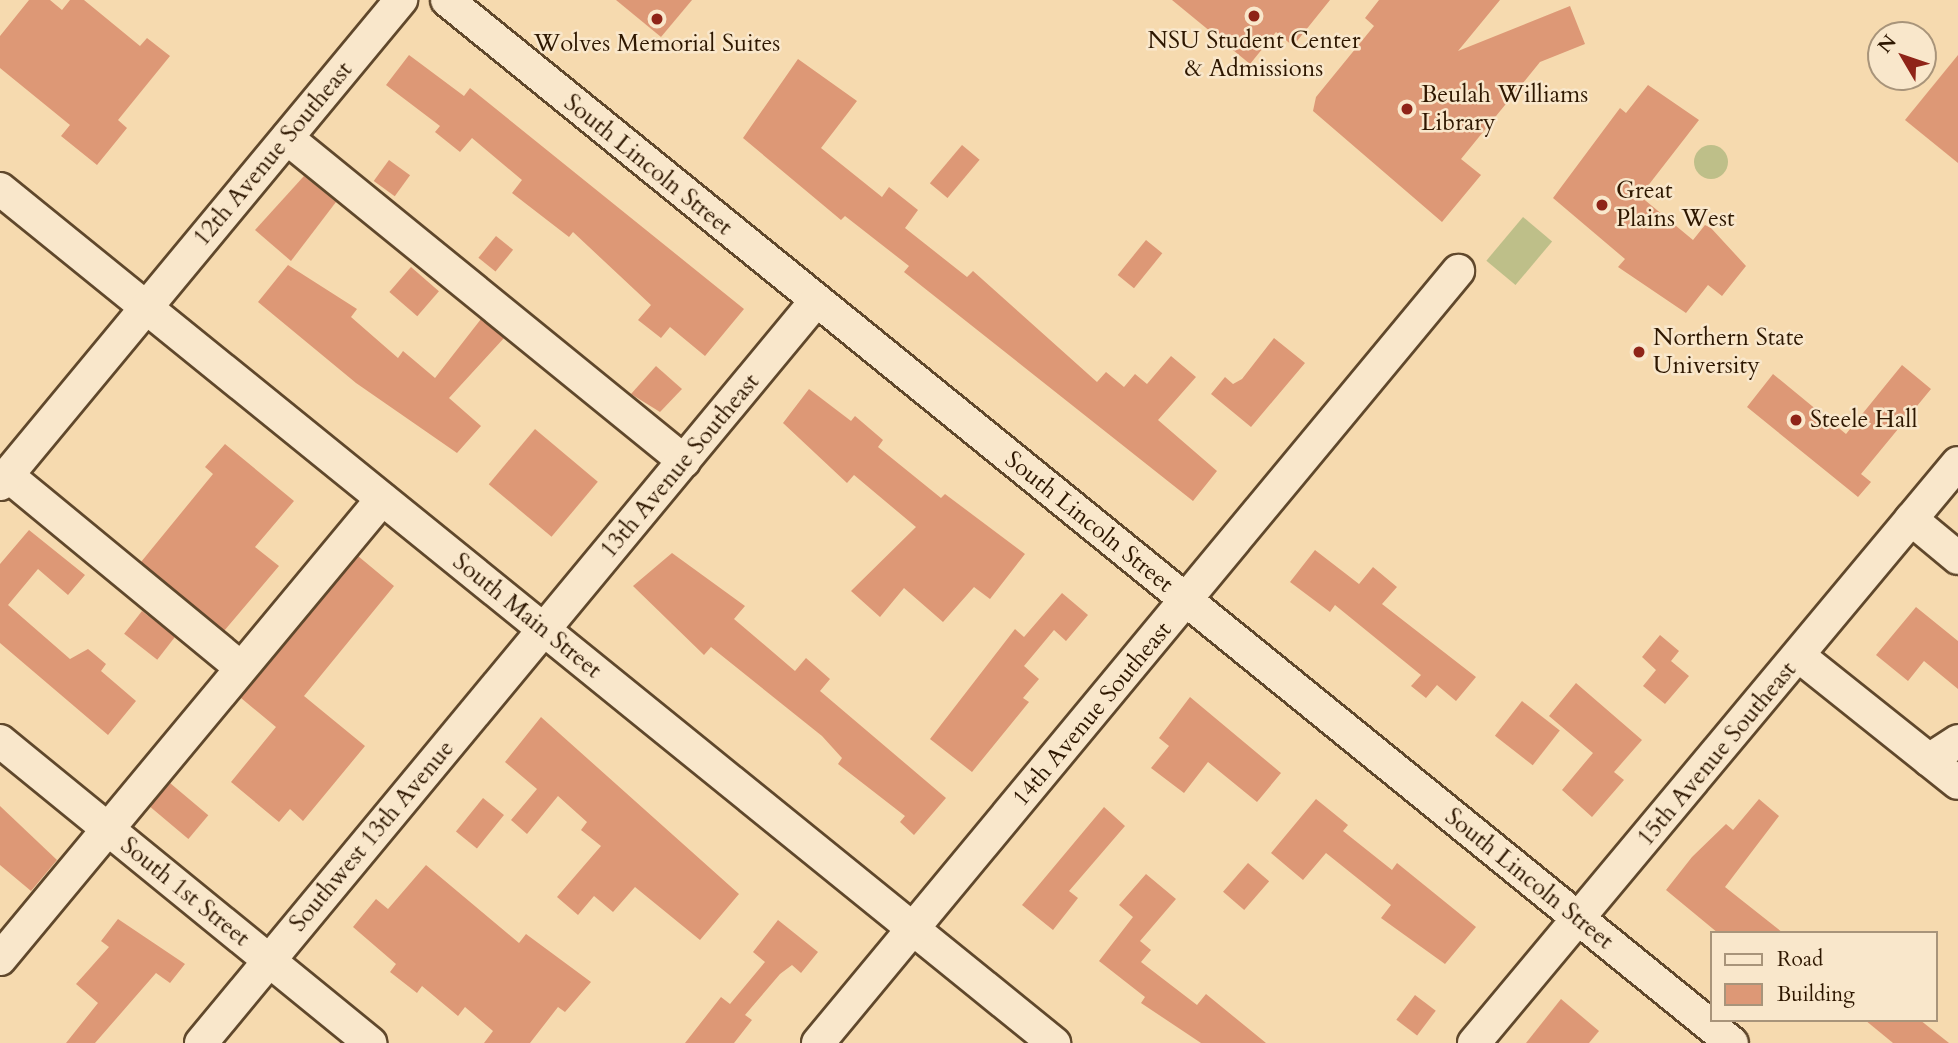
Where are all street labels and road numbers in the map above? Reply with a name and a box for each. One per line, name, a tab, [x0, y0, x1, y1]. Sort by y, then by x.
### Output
street label: 12th Avenue Southeast	[187, 56, 359, 252]
street label: South Lincoln Street	[558, 88, 738, 242]
street label: 13th Avenue Southeast	[594, 368, 766, 564]
street label: South Lincoln Street	[999, 445, 1179, 599]
street label: South Main Street	[447, 547, 607, 685]
street label: 14th Avenue Southeast	[1006, 616, 1178, 812]
street label: 15th Avenue Southeast	[1631, 656, 1803, 852]
street label: Southwest 13th Avenue	[284, 735, 460, 937]
street label: South Lincoln Street	[1439, 802, 1619, 956]
street label: South 1st Street	[115, 831, 255, 953]

